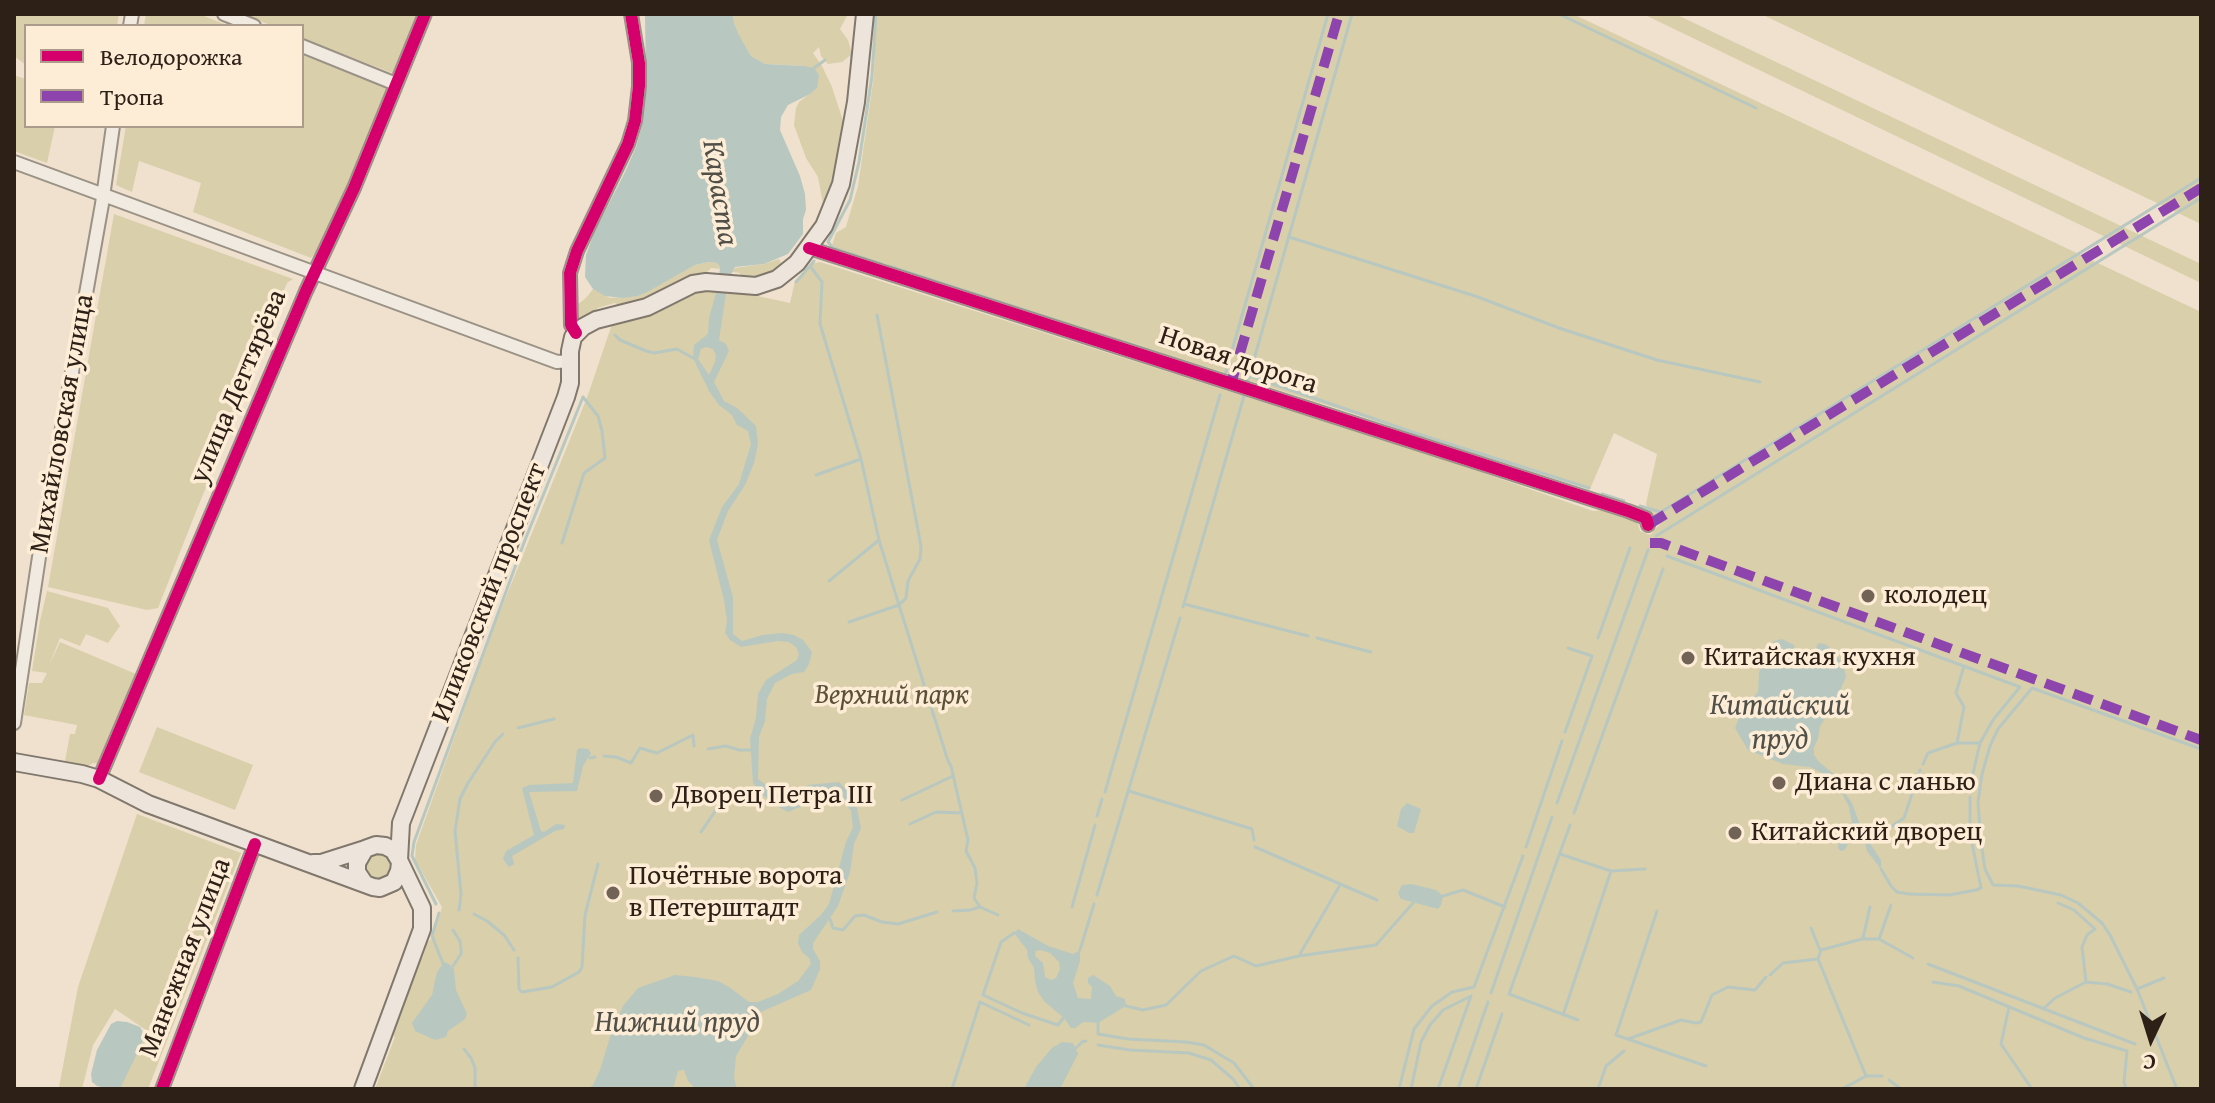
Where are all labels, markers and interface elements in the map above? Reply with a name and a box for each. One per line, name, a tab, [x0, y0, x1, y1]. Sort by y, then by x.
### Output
legend	[24, 24, 304, 128]
text: Велодорожка	[100, 39, 242, 74]
text: Тропа	[100, 79, 164, 114]
water label: Караста	[693, 138, 745, 248]
street label: улица Дегтярёва	[183, 285, 295, 489]
street label: Михайловская улица	[24, 292, 102, 556]
street label: Новая дорога	[1155, 320, 1321, 402]
street label: Иликовский проспект	[425, 459, 555, 727]
place label: колодец	[1884, 579, 1987, 613]
marker: колодец	[1859, 587, 1877, 605]
place label: Китайская кухня	[1704, 641, 1916, 675]
marker: Китайская кухня	[1679, 649, 1697, 667]
park label: Верхний парк	[815, 679, 969, 713]
water label: Китайский пруд	[1710, 688, 1850, 758]
place label: Диана с ланью	[1795, 766, 1976, 800]
marker: Диана с ланью	[1770, 774, 1788, 792]
place label: Дворец Петра III	[672, 779, 873, 813]
marker: Дворец Петра III	[647, 787, 665, 805]
place label: Китайский дворец	[1751, 816, 1982, 850]
marker: Китайский дворец	[1726, 824, 1744, 842]
street label: Манежная улица	[133, 854, 239, 1062]
place label: Почётные ворота в Петерштадт	[629, 860, 842, 926]
marker: Почётные ворота в Петерштадт	[604, 884, 622, 902]
north arrow	[2111, 999, 2191, 1079]
water label: Нижний пруд	[594, 1005, 760, 1041]
text: С	[2142, 1047, 2157, 1079]

